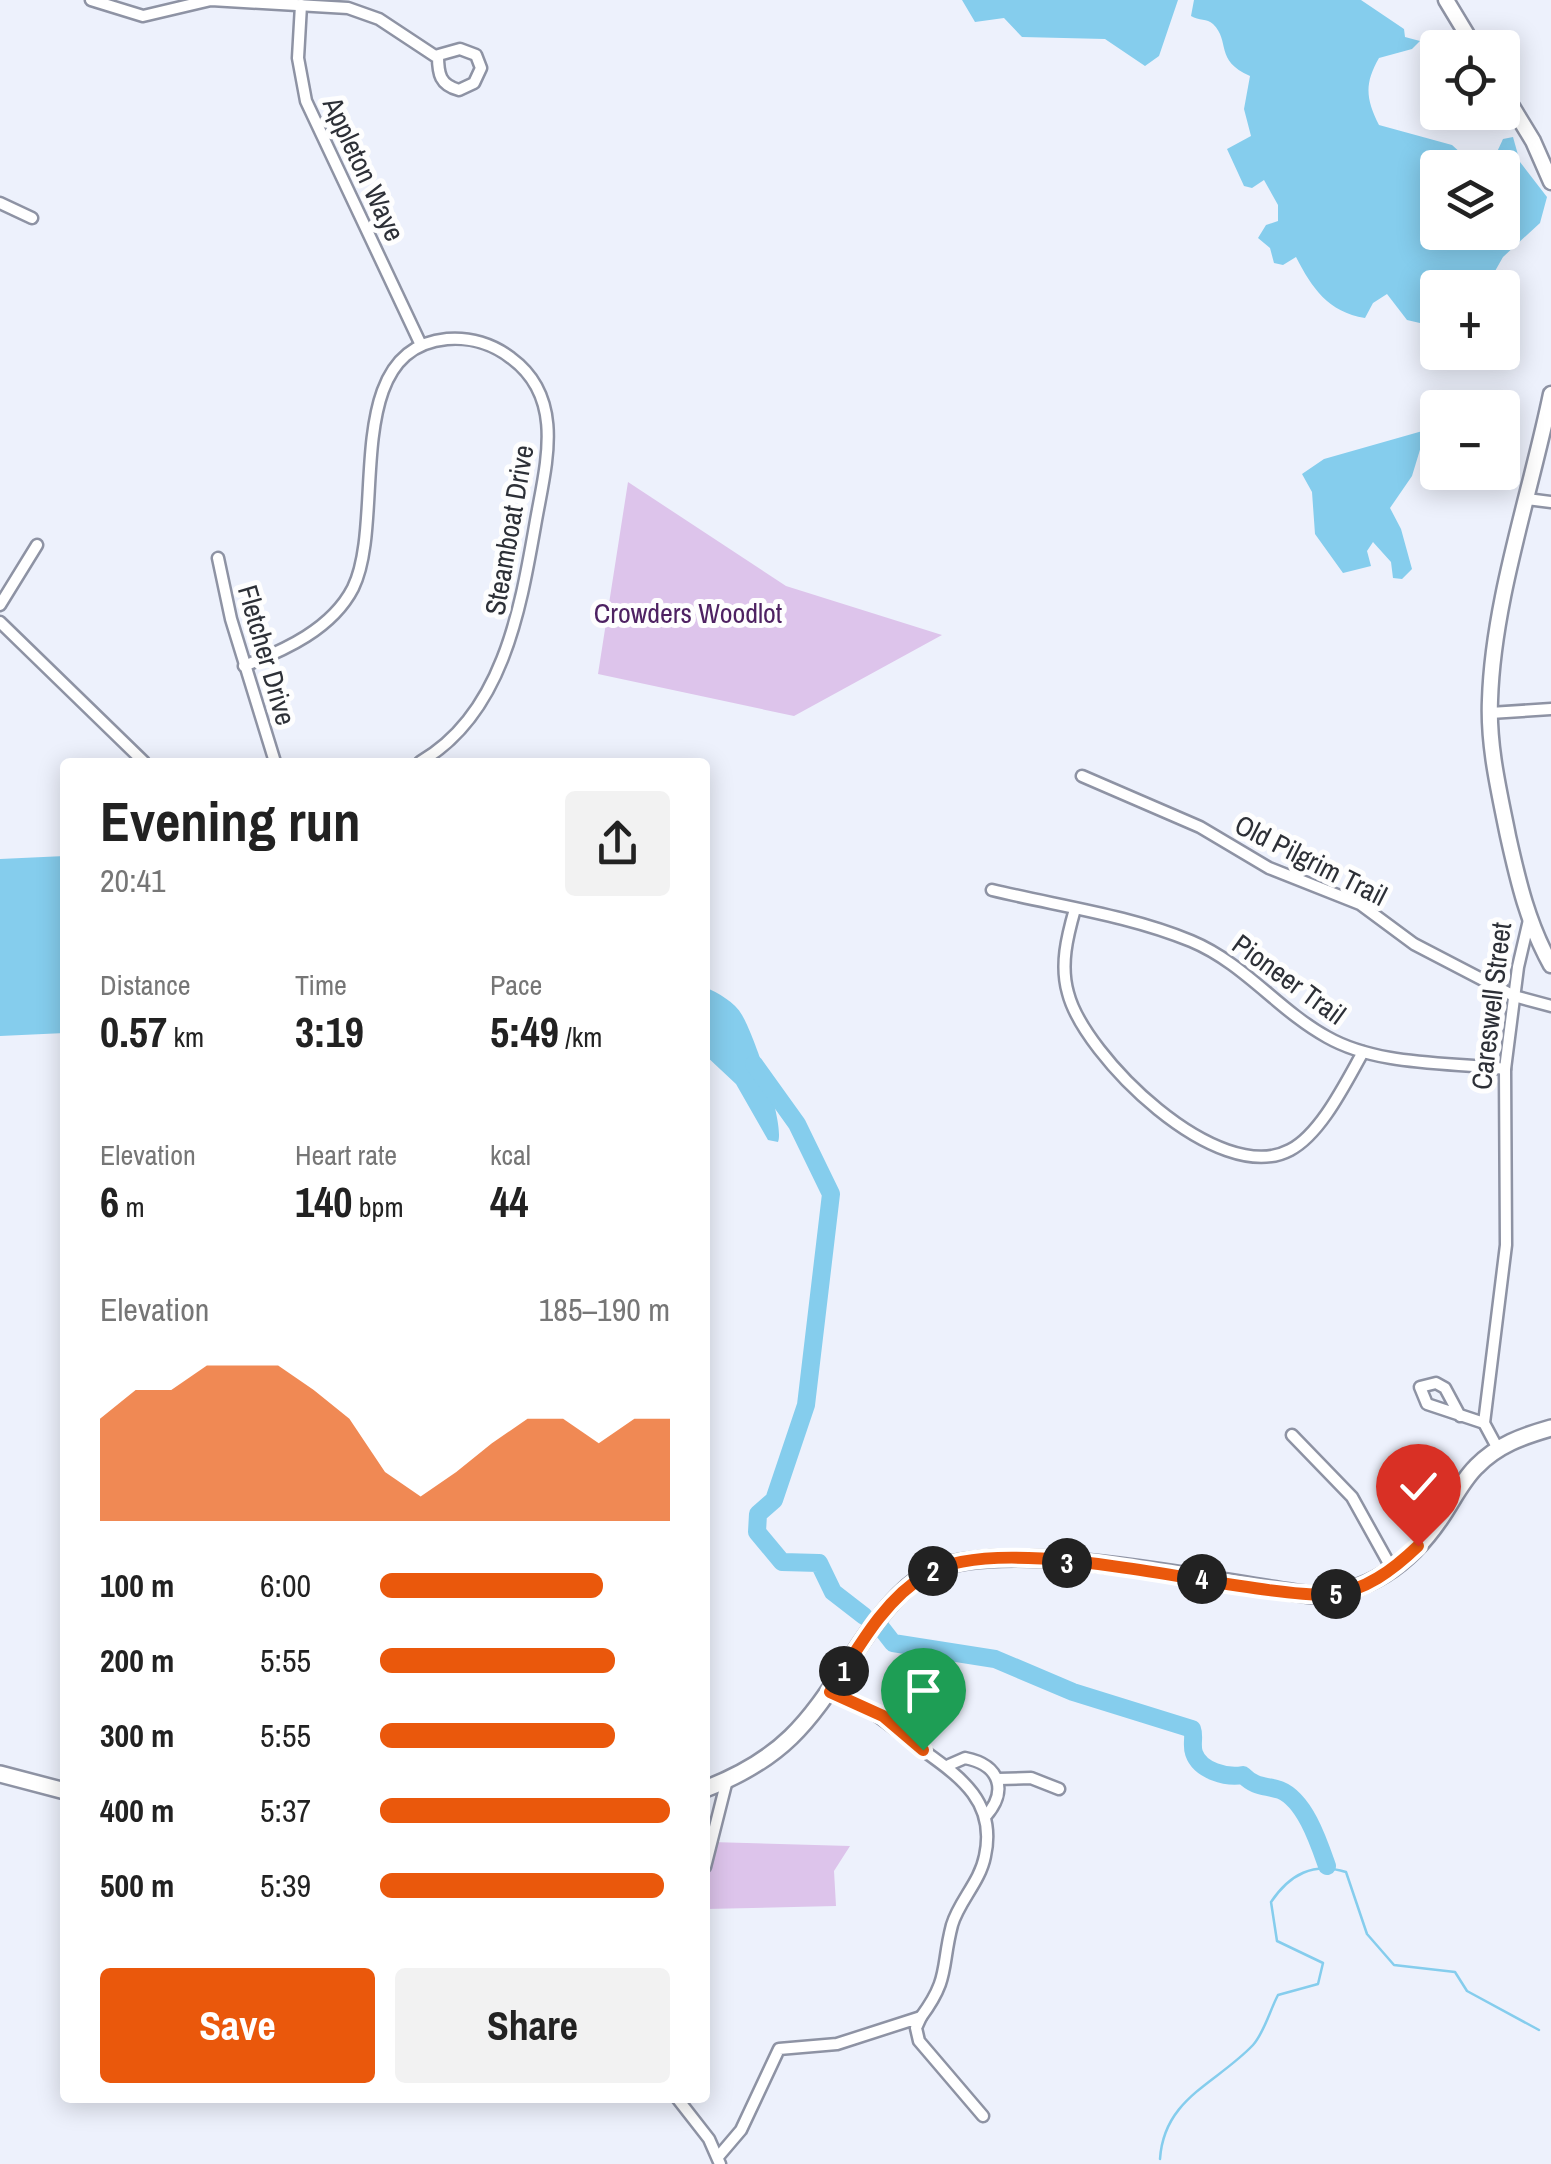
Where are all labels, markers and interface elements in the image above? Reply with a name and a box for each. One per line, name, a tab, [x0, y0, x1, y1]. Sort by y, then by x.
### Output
map controls	[1420, 30, 1520, 490]
button: locate	[1420, 30, 1520, 130]
street label: Appleton Waye	[314, 90, 414, 247]
button: layers	[1420, 150, 1520, 250]
button: +	[1420, 270, 1520, 370]
button: −	[1420, 390, 1520, 490]
street label: Steamboat Drive	[475, 442, 543, 618]
street label: Fletcher Drive	[229, 580, 305, 730]
park label: Crowders Woodlot	[594, 594, 782, 632]
text: Evening run	[100, 784, 361, 858]
button: share	[565, 791, 670, 896]
street label: Old Pilgrim Trail	[1228, 805, 1394, 915]
text: 20:41	[100, 859, 166, 902]
street label: Careswell Street	[1462, 920, 1520, 1092]
street label: Pioneer Trail	[1225, 925, 1353, 1033]
text: Distance	[100, 966, 191, 1004]
text: Time	[295, 966, 347, 1004]
text: Pace	[490, 966, 542, 1004]
text: 0.57	[100, 1004, 167, 1060]
text: 3:19	[295, 1004, 364, 1060]
text: 5:49	[490, 1004, 559, 1060]
text: km	[167, 1018, 204, 1056]
text: /km	[559, 1018, 602, 1056]
text: Elevation	[100, 1136, 196, 1174]
text: Heart rate	[295, 1136, 397, 1174]
text: kcal	[490, 1136, 531, 1174]
text: 6	[100, 1174, 119, 1230]
text: 140	[295, 1174, 352, 1230]
text: 44	[490, 1174, 528, 1230]
text: m	[119, 1188, 145, 1226]
text: bpm	[352, 1188, 404, 1226]
text: Elevation	[100, 1288, 209, 1331]
text: 185–190 m	[539, 1288, 670, 1331]
pin	[1376, 1444, 1461, 1547]
icon: check	[1391, 1459, 1446, 1514]
pin: 3	[1042, 1538, 1092, 1588]
text: 3	[1061, 1544, 1073, 1582]
pin: 2	[908, 1546, 958, 1596]
text: 2	[927, 1552, 939, 1590]
pin: 4	[1177, 1554, 1227, 1604]
text: 4	[1196, 1560, 1208, 1598]
text: 100 m	[100, 1564, 174, 1607]
text: 6:00	[260, 1564, 311, 1607]
pin: 5	[1311, 1569, 1361, 1619]
text: 5	[1330, 1575, 1342, 1613]
text: 200 m	[100, 1639, 174, 1682]
text: 5:55	[260, 1639, 311, 1682]
pin: 1	[819, 1646, 869, 1696]
pin	[881, 1648, 966, 1751]
text: 1	[838, 1652, 850, 1690]
icon: arrive	[896, 1663, 951, 1718]
text: 300 m	[100, 1714, 174, 1757]
text: 5:55	[260, 1714, 311, 1757]
text: 400 m	[100, 1789, 174, 1832]
text: 5:37	[260, 1789, 311, 1832]
text: 500 m	[100, 1864, 174, 1907]
text: 5:39	[260, 1864, 311, 1907]
button: Save	[100, 1968, 375, 2083]
button: Share	[395, 1968, 670, 2083]

